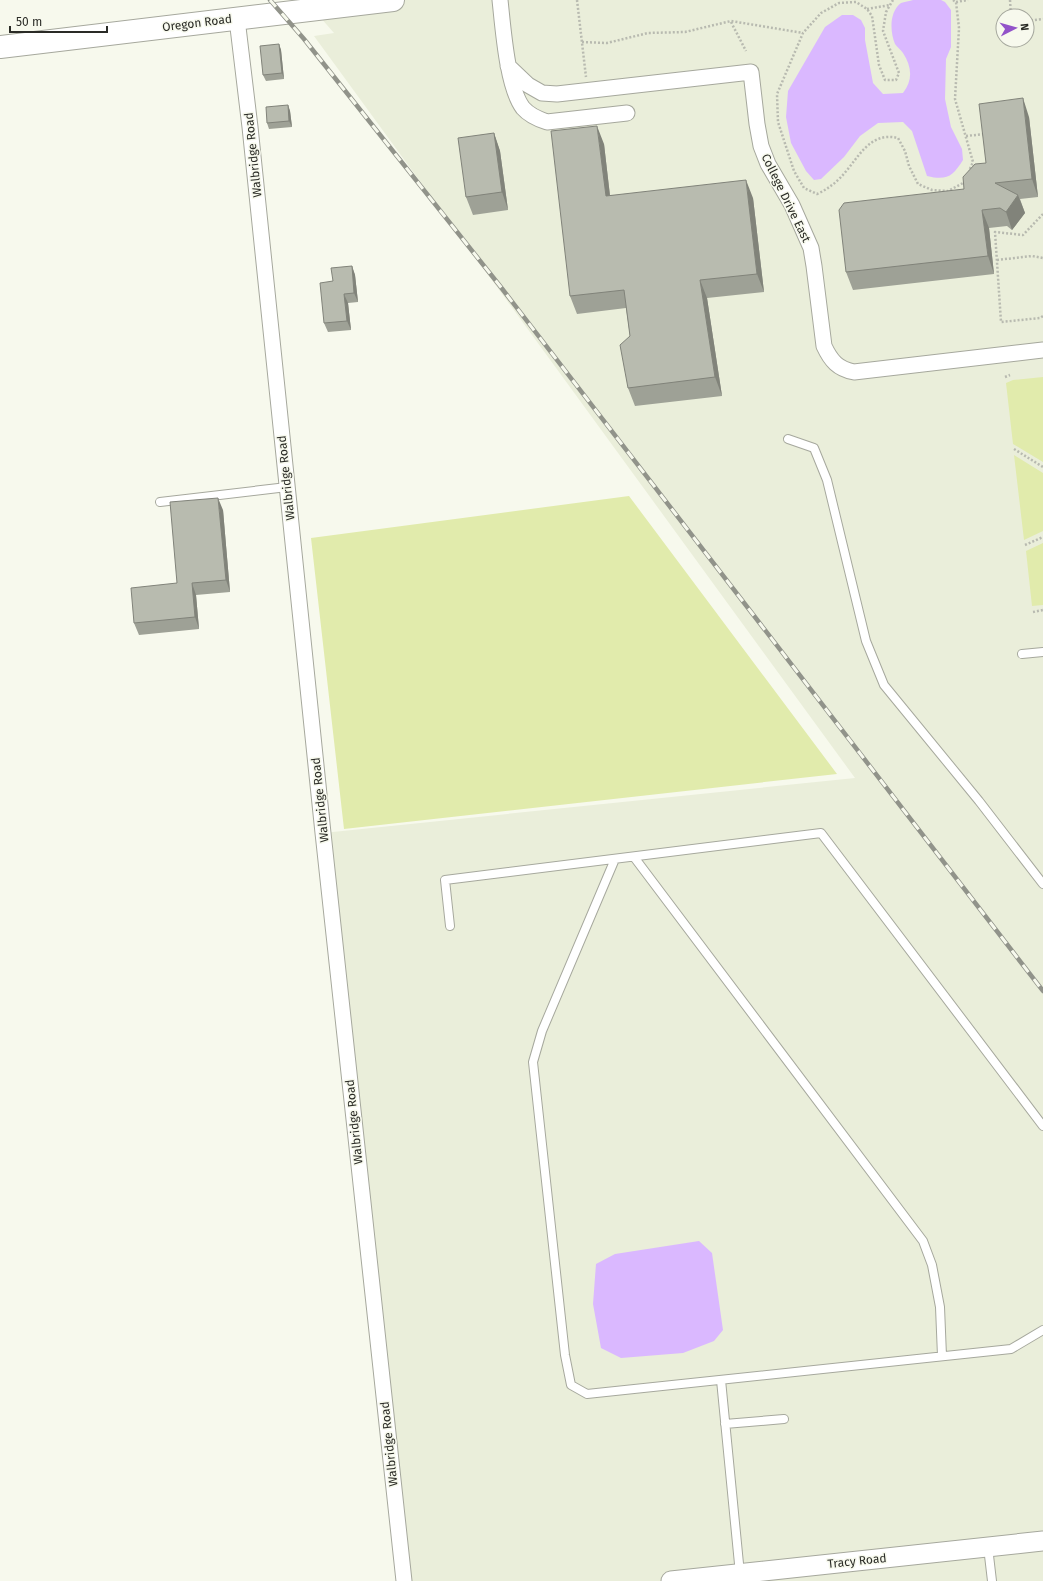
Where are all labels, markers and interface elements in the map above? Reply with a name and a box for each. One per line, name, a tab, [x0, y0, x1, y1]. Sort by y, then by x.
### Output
scale bar	[10, 8, 107, 34]
north arrow	[995, 8, 1035, 48]
street label: Oregon Road	[161, 12, 233, 34]
text: 50 m	[16, 15, 42, 29]
text: N	[1018, 23, 1031, 31]
street label: Walbridge Road	[242, 112, 264, 198]
street label: College Drive East	[759, 151, 814, 245]
street label: Walbridge Road	[275, 435, 297, 521]
street label: Walbridge Road	[309, 757, 331, 843]
street label: Walbridge Road	[343, 1079, 365, 1165]
street label: Walbridge Road	[378, 1401, 400, 1487]
street label: Tracy Road	[827, 1551, 887, 1571]

